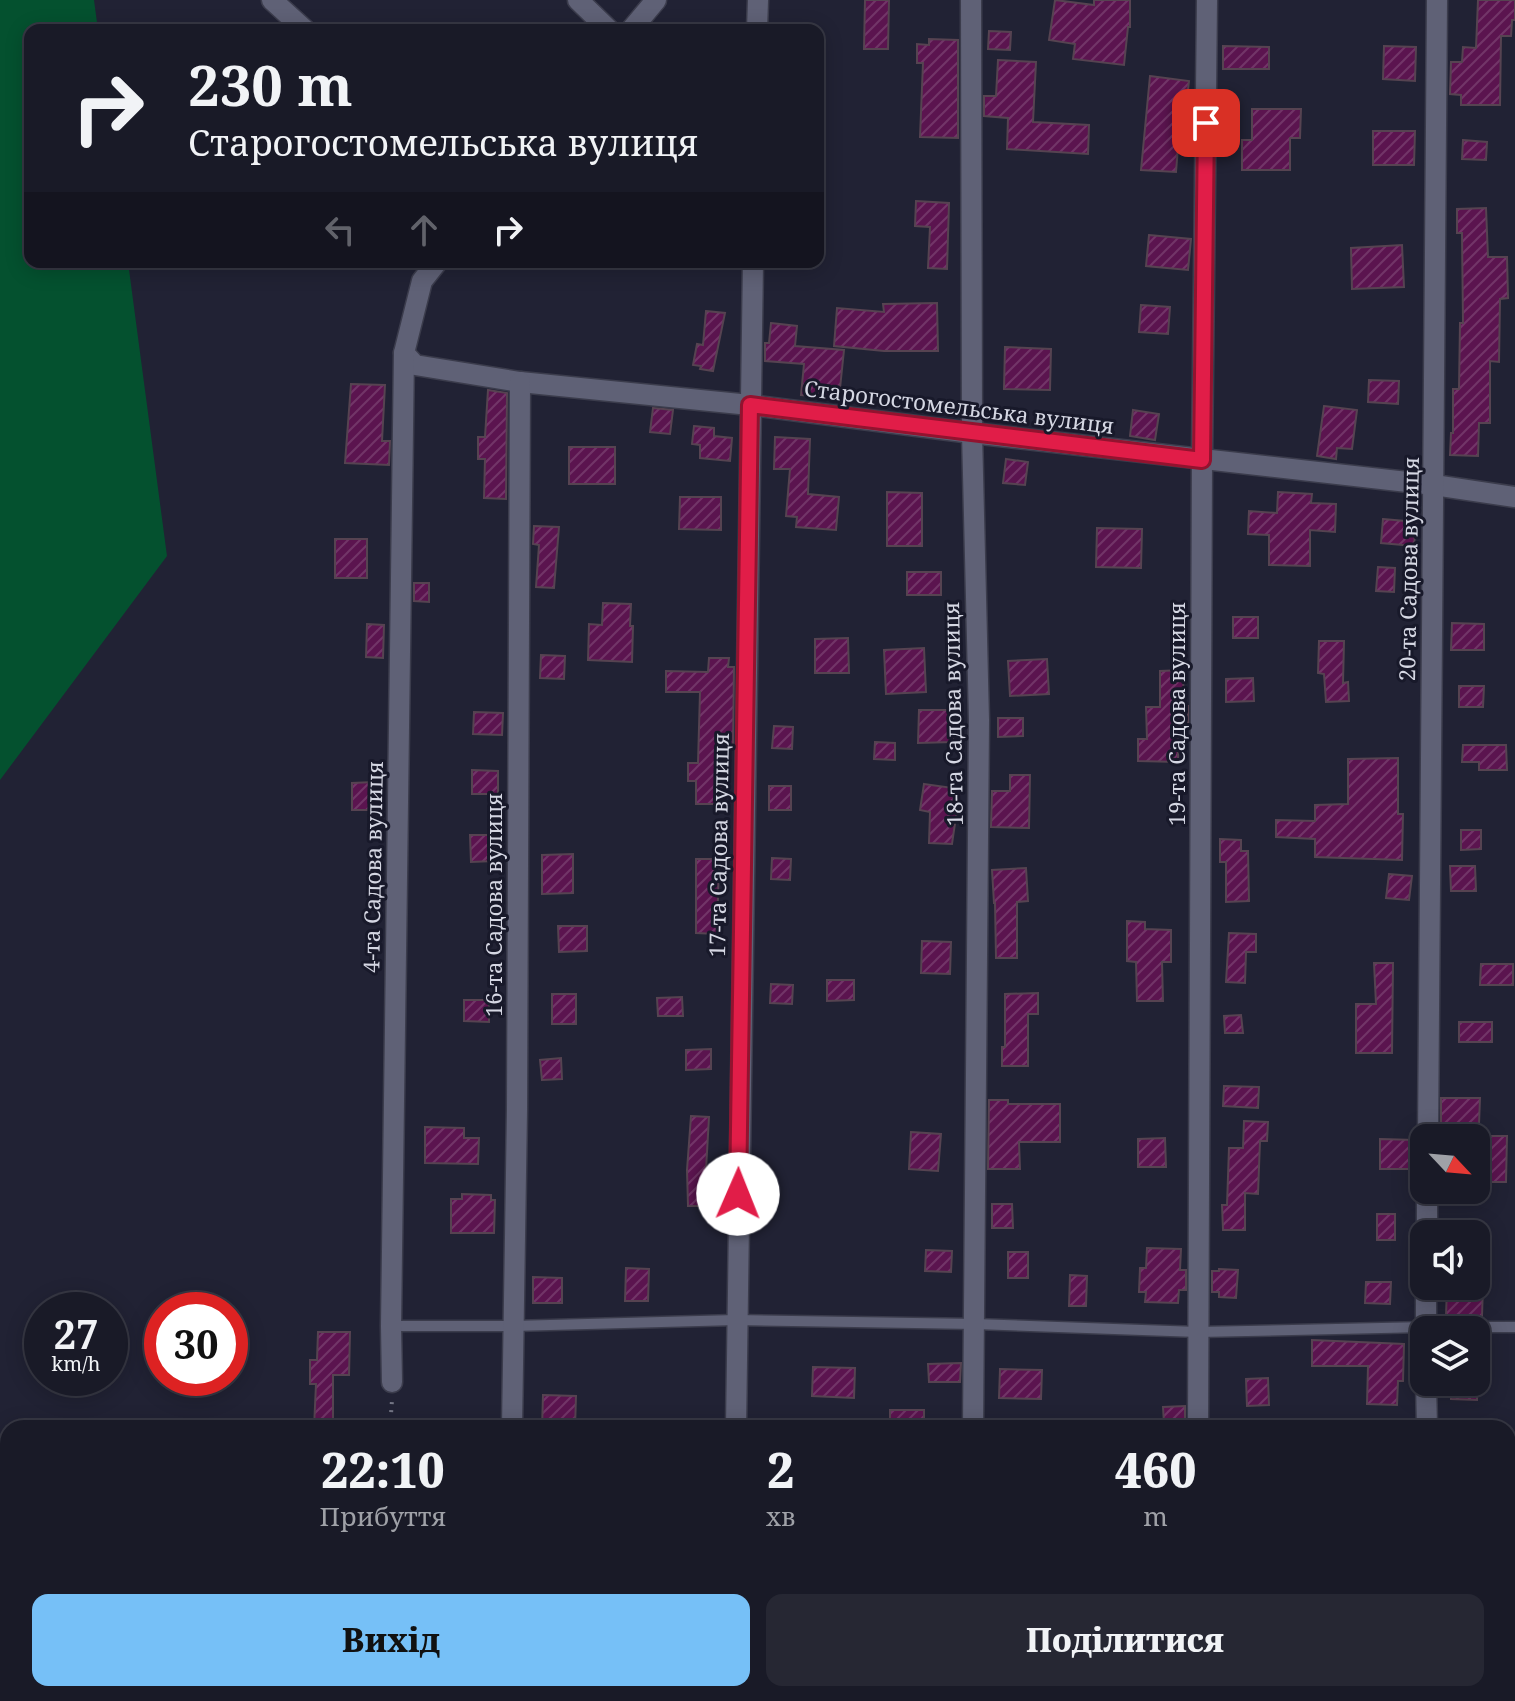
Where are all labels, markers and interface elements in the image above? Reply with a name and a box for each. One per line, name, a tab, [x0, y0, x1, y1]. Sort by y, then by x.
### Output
text: 230 m	[188, 46, 353, 122]
icon: right	[56, 56, 160, 160]
pin	[1172, 89, 1240, 157]
icon: arrive	[1184, 101, 1228, 145]
text: Старогостомельська вулиця	[188, 118, 699, 167]
icon: left	[318, 208, 362, 252]
icon: ahead	[402, 208, 446, 252]
icon: right	[486, 208, 530, 252]
street label: Старогостомельська вулиця	[802, 372, 1116, 440]
street label: 20-та Садова вулиця	[1391, 457, 1425, 681]
street label: 18-та Садова вулиця	[935, 602, 969, 826]
street label: 19-та Садова вулиця	[1161, 602, 1191, 826]
street label: 17-та Садова вулиця	[701, 733, 735, 957]
street label: 4-та Садова вулиця	[355, 761, 389, 973]
street label: 16-та Садова вулиця	[478, 793, 508, 1017]
north arrow	[1410, 1124, 1490, 1204]
map controls	[1410, 1124, 1490, 1396]
position arrow	[696, 1152, 780, 1236]
button: sound	[1410, 1220, 1490, 1300]
speed limit sign: 30	[144, 1292, 248, 1396]
text: 27	[53, 1306, 99, 1361]
button: layers	[1410, 1316, 1490, 1396]
text: km/h	[51, 1350, 101, 1377]
text: 22:10	[321, 1437, 445, 1502]
text: 2	[767, 1437, 794, 1502]
text: 460	[1115, 1437, 1196, 1502]
text: Прибуття	[320, 1498, 446, 1534]
text: хв	[766, 1498, 795, 1534]
text: m	[1143, 1498, 1168, 1534]
button: Вихід	[32, 1594, 750, 1686]
button: Поділитися	[766, 1594, 1484, 1686]

